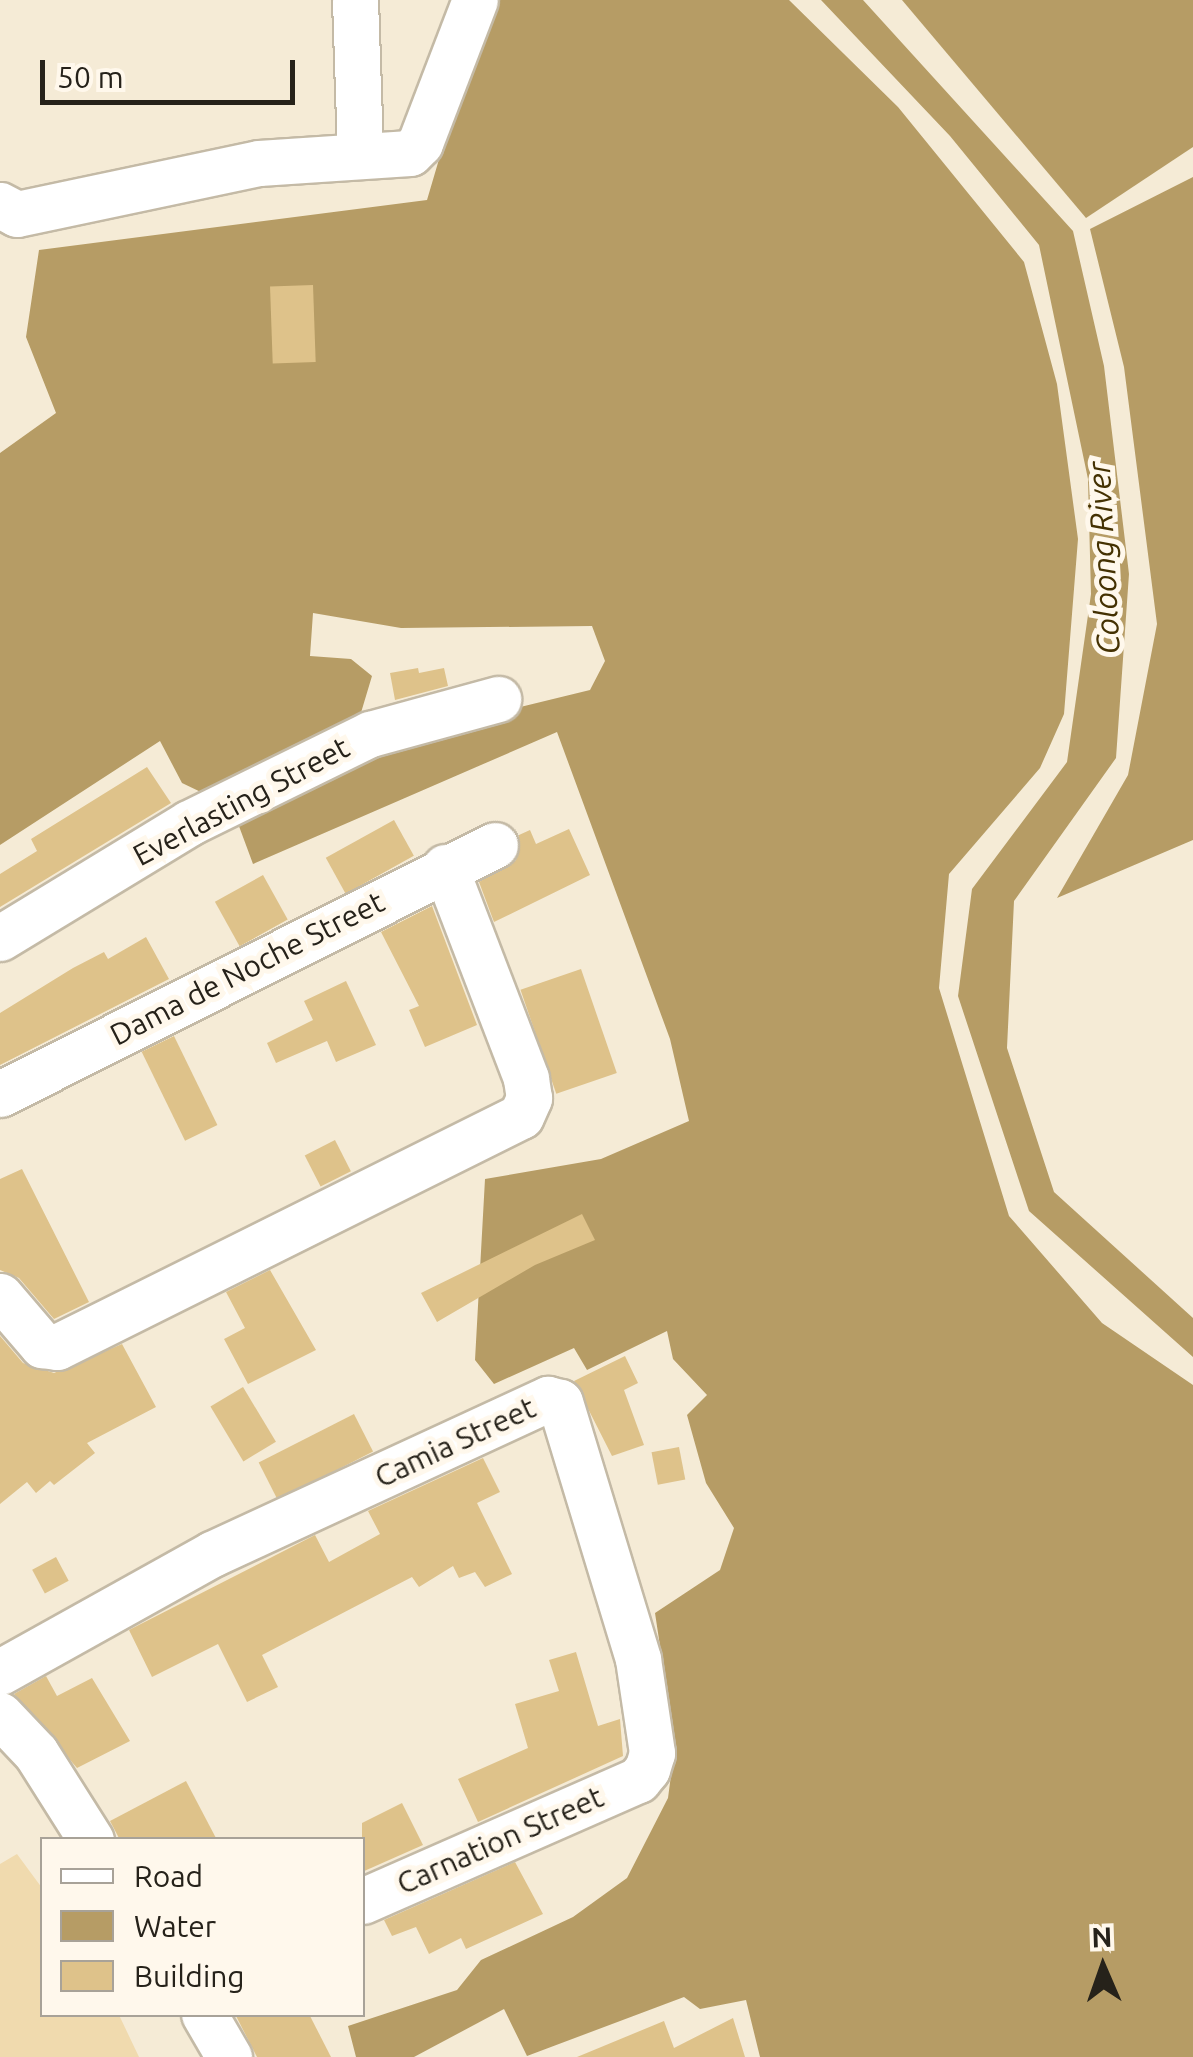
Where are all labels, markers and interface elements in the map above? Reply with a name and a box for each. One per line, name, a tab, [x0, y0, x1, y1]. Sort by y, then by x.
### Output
scale bar	[45, 40, 300, 102]
text: 50 m	[57, 60, 124, 94]
water label: Coloong River	[1079, 460, 1127, 656]
street label: Everlasting Street	[127, 729, 355, 873]
street label: Dama de Noche Street	[104, 883, 390, 1053]
street label: Camia Street	[369, 1389, 541, 1495]
street label: Carnation Street	[391, 1778, 609, 1902]
legend	[40, 1837, 365, 2017]
text: Road	[134, 1859, 203, 1893]
text: Water	[134, 1909, 216, 1943]
north arrow	[1053, 1917, 1153, 2017]
text: N	[1091, 1921, 1113, 1952]
text: Building	[134, 1959, 245, 1993]

